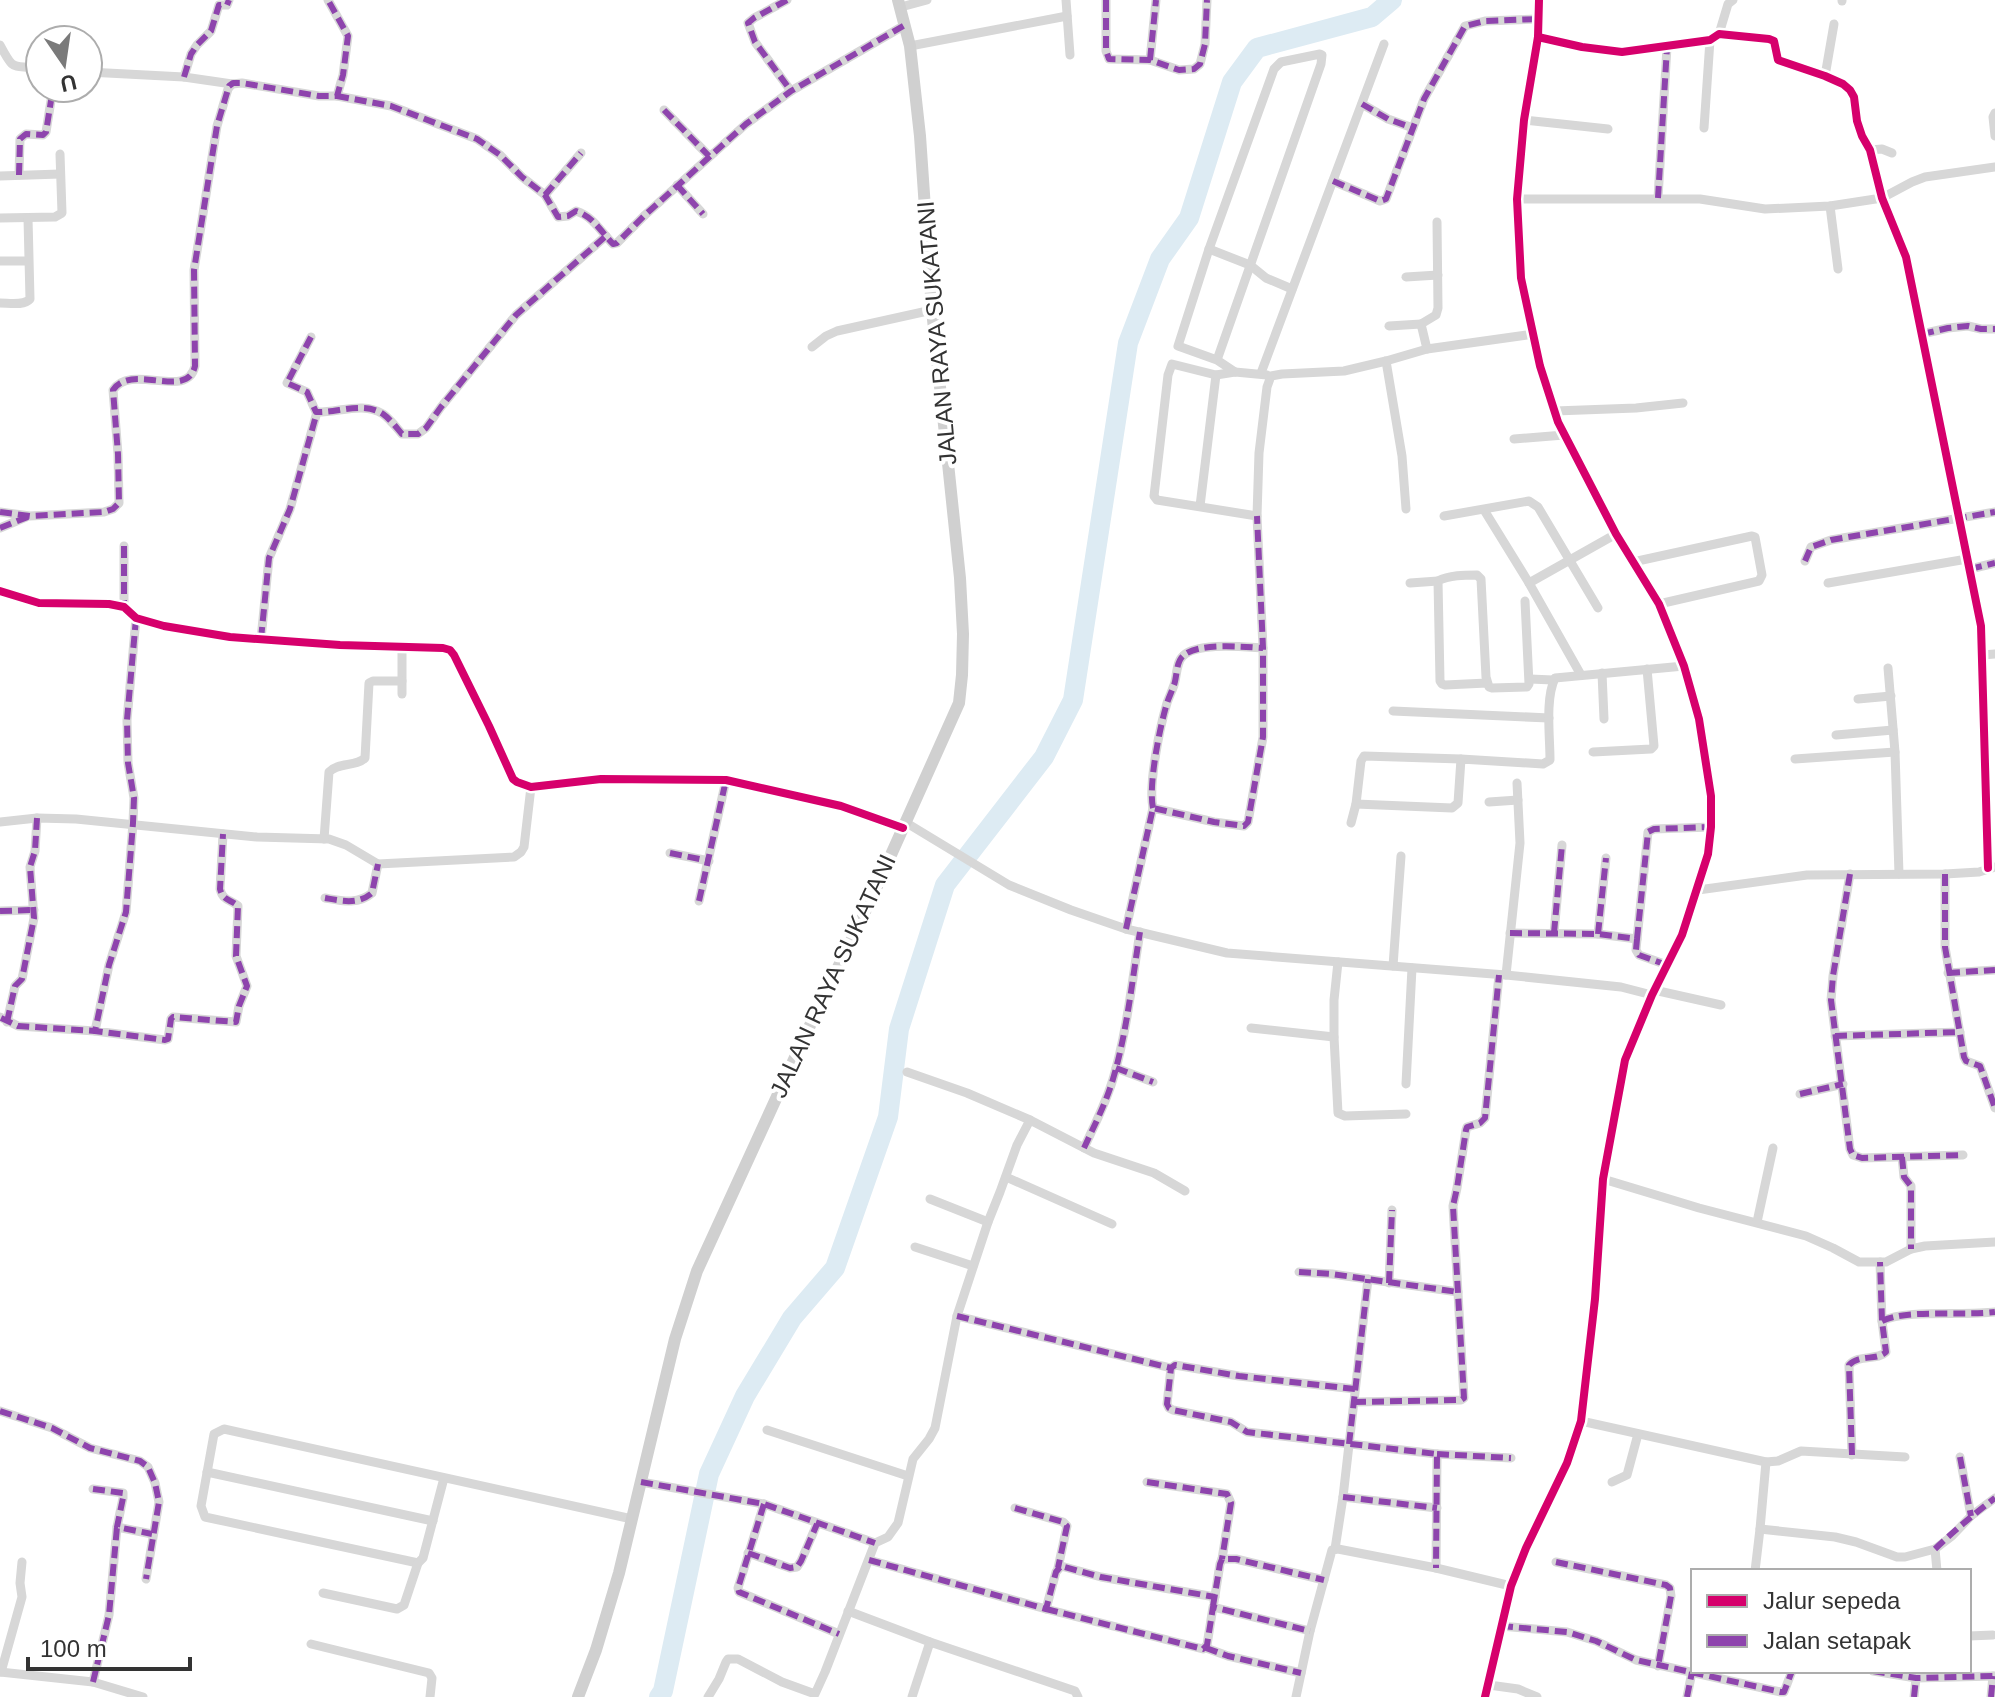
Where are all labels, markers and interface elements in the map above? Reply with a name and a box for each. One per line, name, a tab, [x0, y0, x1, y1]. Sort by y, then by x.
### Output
north arrow	[24, 24, 104, 104]
text: U	[58, 69, 79, 97]
street label: JALAN RAYA SUKATANI	[912, 200, 961, 466]
street label: JALAN RAYA SUKATANI	[764, 850, 901, 1102]
legend	[1691, 1569, 1971, 1673]
text: Jalur sepeda	[1763, 1587, 1901, 1614]
scale bar	[28, 1621, 190, 1671]
text: Jalan setapak	[1763, 1627, 1912, 1654]
text: 100 m	[40, 1635, 107, 1662]

